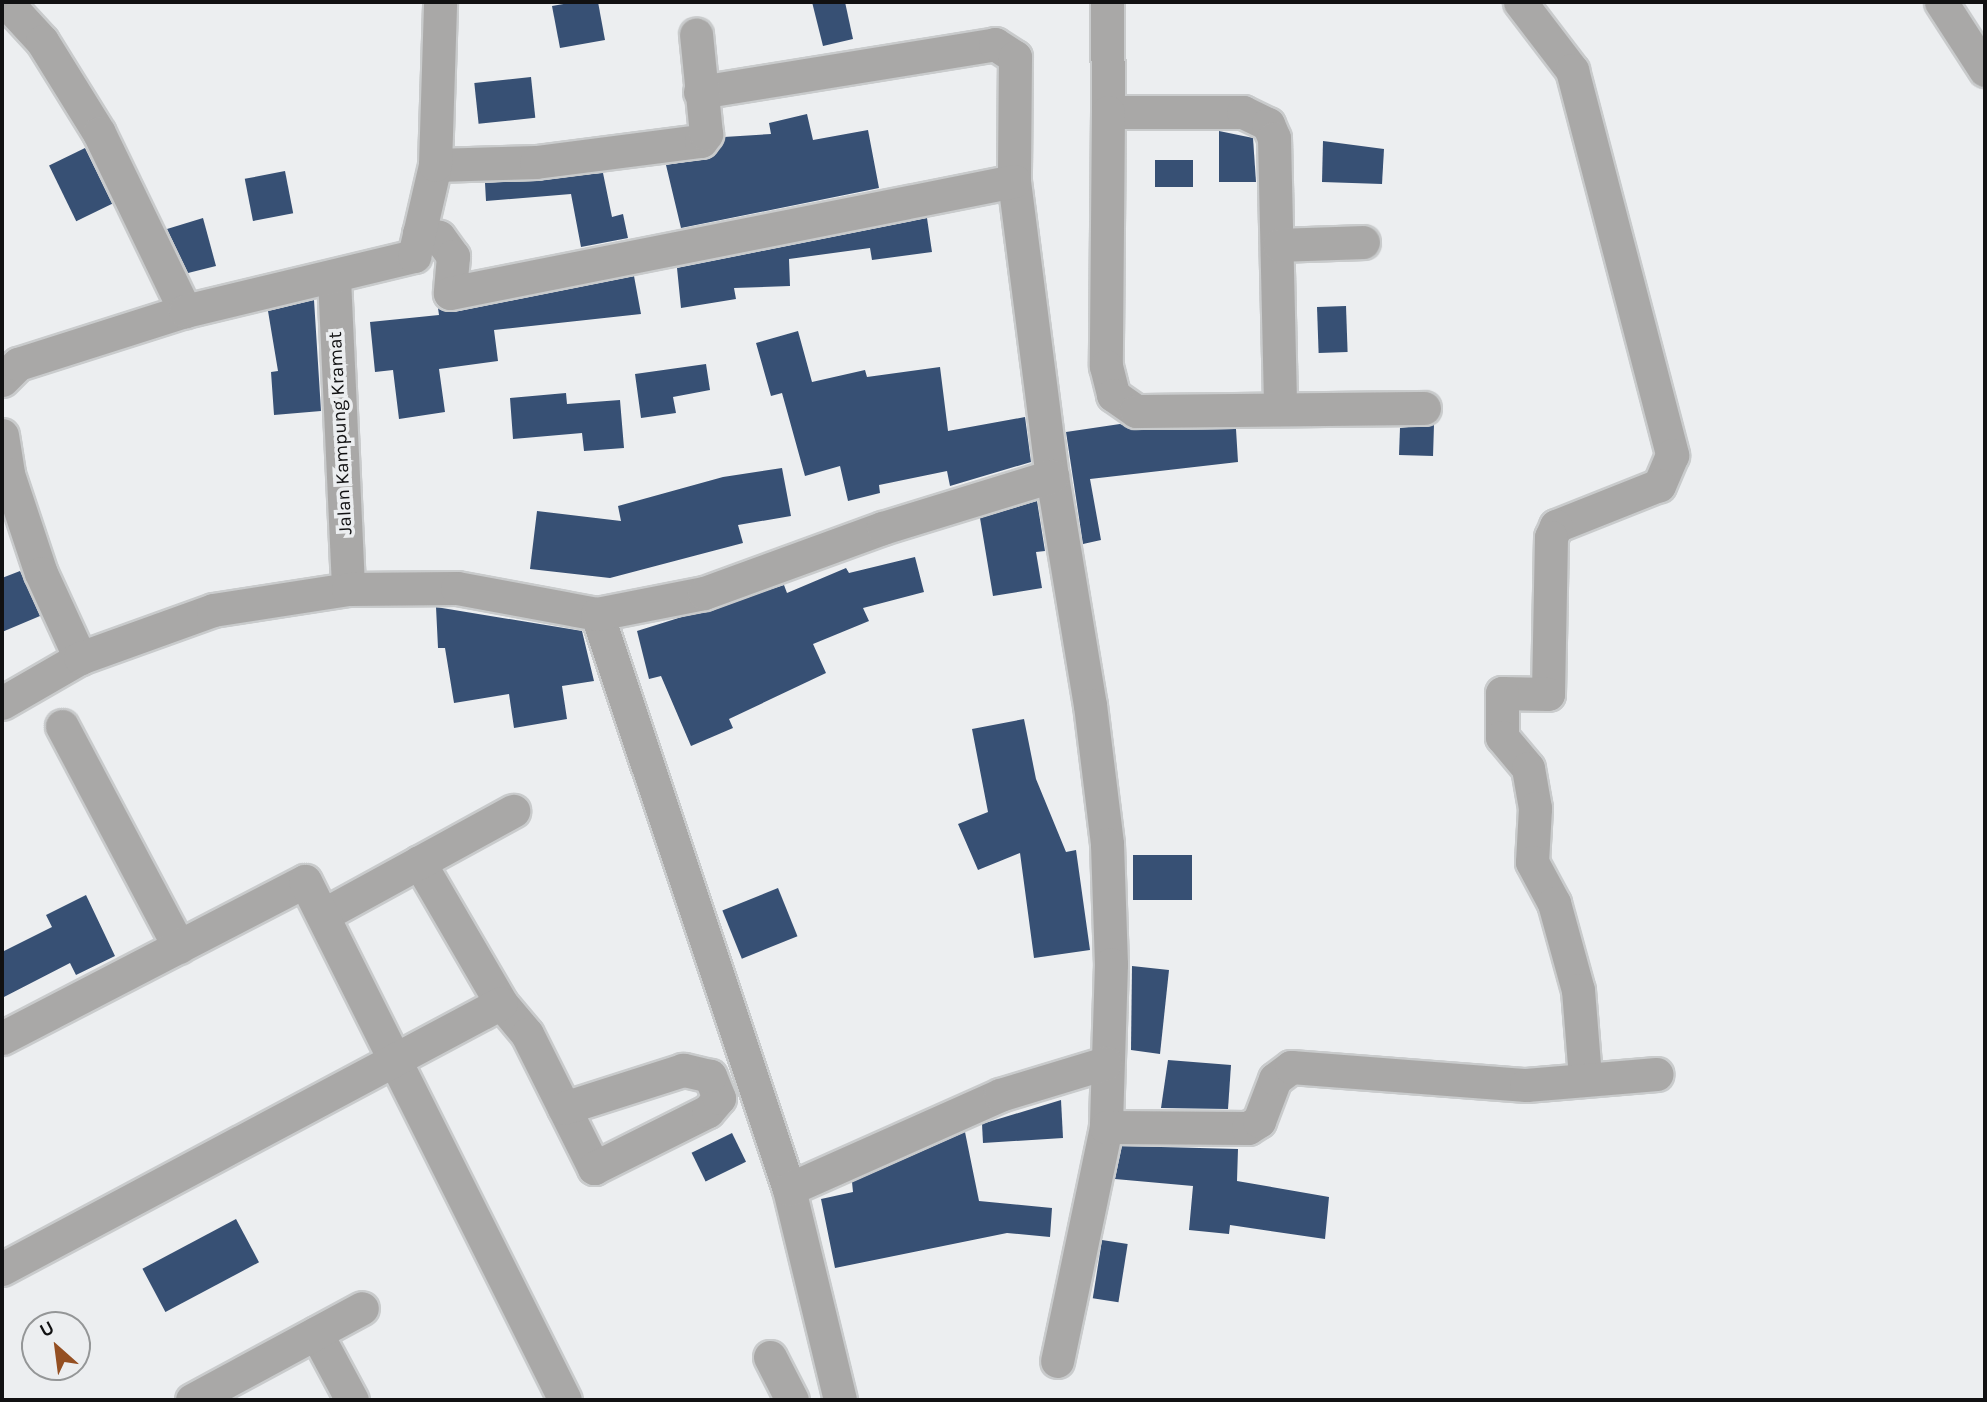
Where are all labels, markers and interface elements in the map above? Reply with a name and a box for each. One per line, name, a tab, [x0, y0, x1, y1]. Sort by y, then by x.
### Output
street label: Jalan Kampung Kramat	[324, 331, 358, 535]
north arrow	[21, 1311, 91, 1381]
text: U	[36, 1316, 58, 1342]

